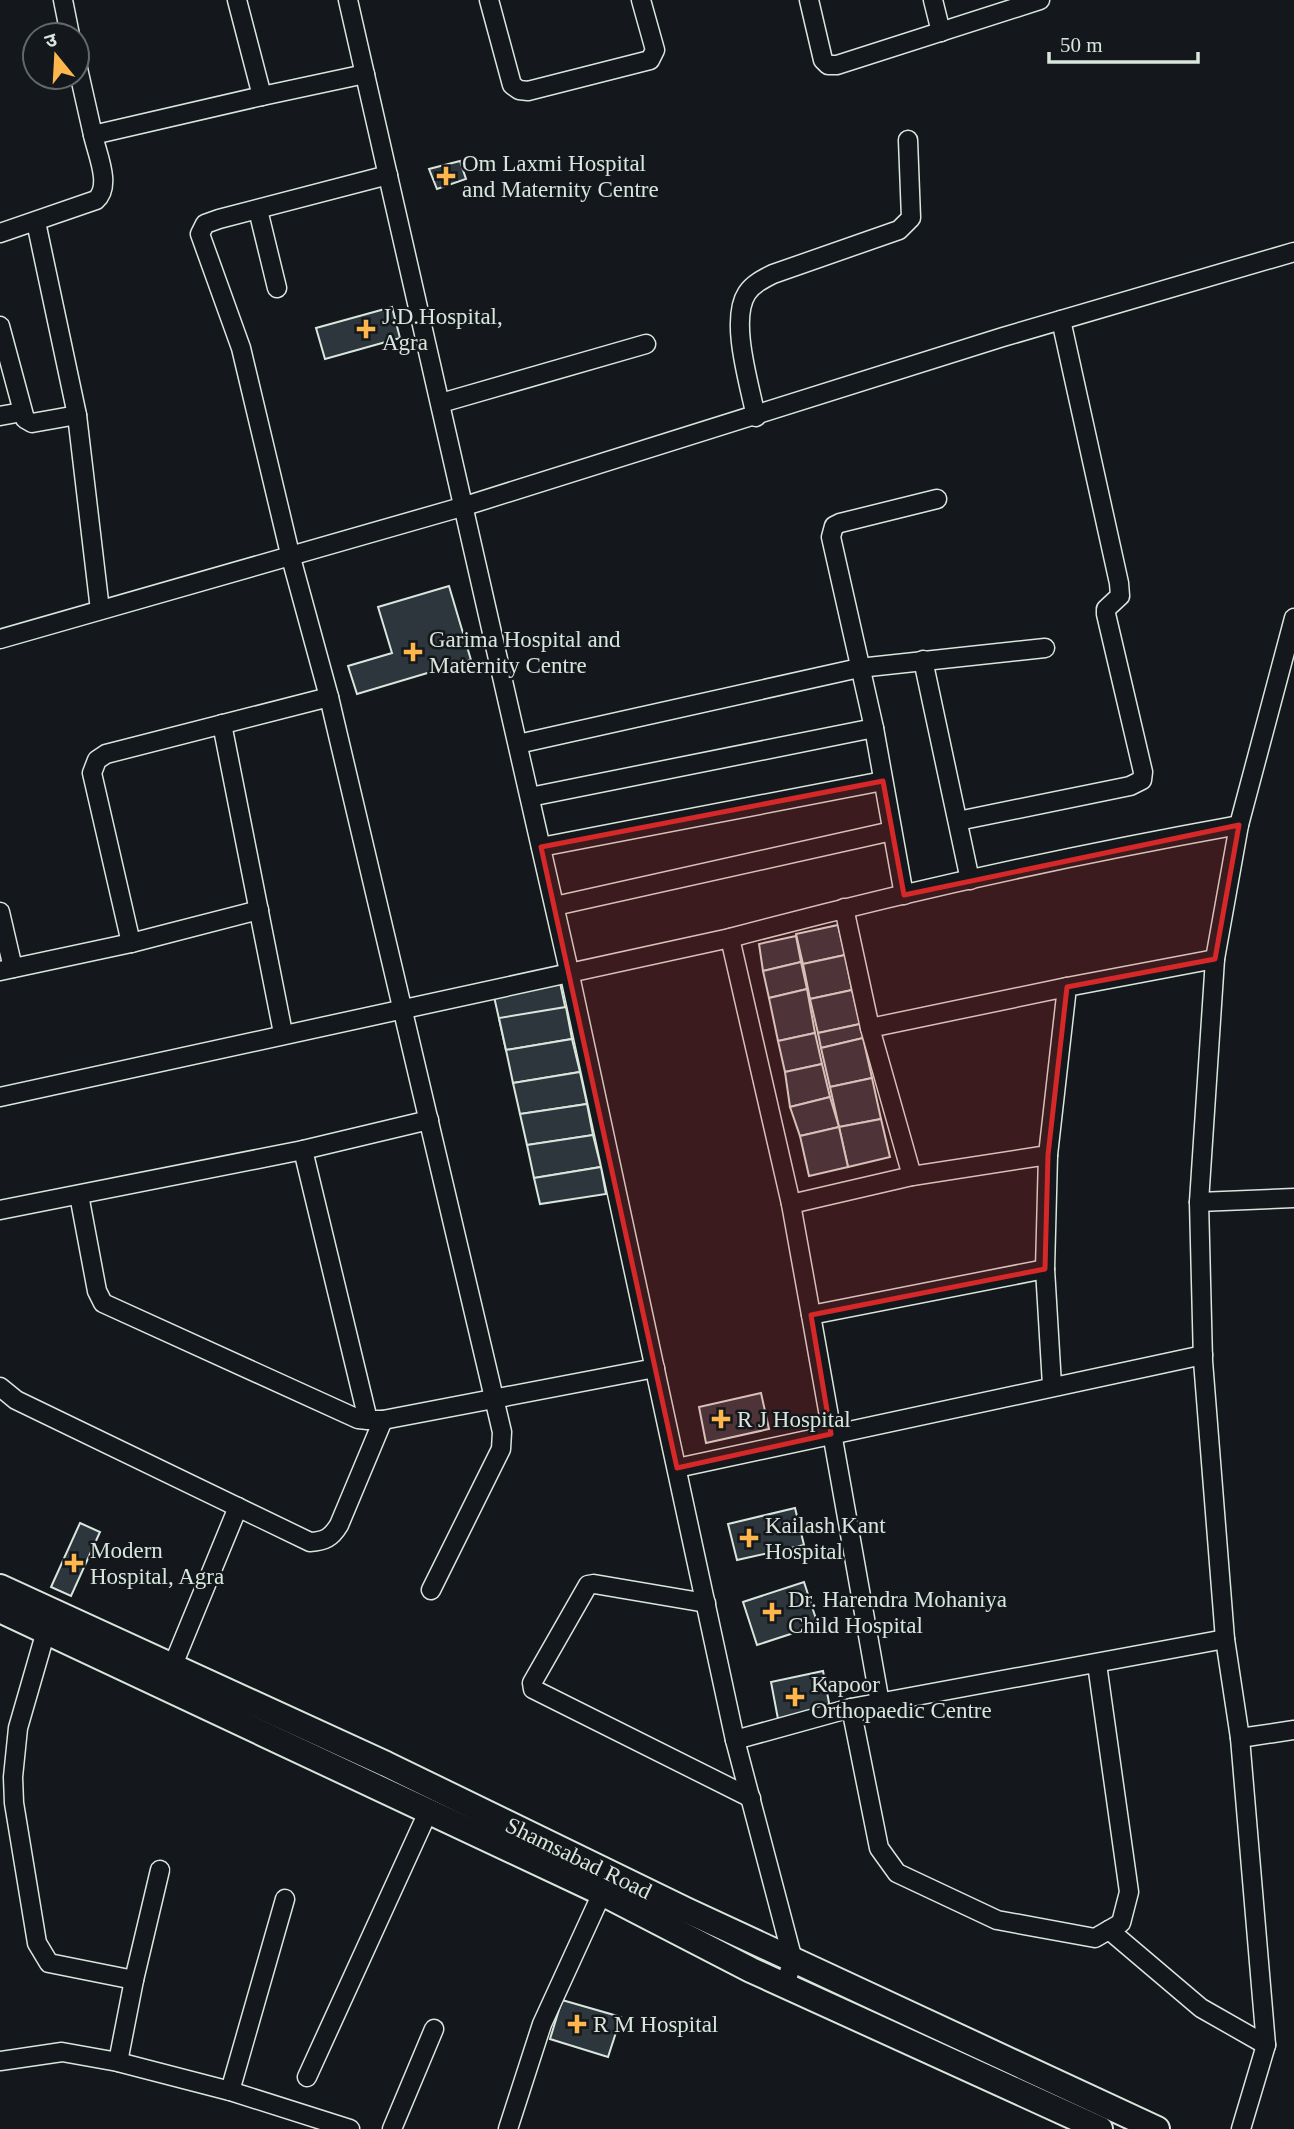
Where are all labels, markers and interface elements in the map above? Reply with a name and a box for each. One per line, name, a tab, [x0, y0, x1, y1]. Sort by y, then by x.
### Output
north arrow	[21, 21, 91, 91]
scale bar	[1049, 21, 1198, 65]
text: उ	[42, 28, 60, 52]
text: 50 m	[1060, 33, 1103, 57]
place label: Om Laxmi Hospital and Maternity Centre	[462, 151, 659, 202]
marker: Om Laxmi Hospital and Maternity Centre	[436, 166, 456, 186]
place label: J.D.Hospital, Agra	[382, 304, 503, 355]
marker: J.D.Hospital, Agra	[356, 319, 376, 339]
place label: Garima Hospital and Maternity Centre	[429, 627, 621, 678]
marker: Garima Hospital and Maternity Centre	[403, 642, 423, 662]
place label: R J Hospital	[737, 1407, 851, 1432]
marker: R J Hospital	[711, 1409, 731, 1429]
place label: Kailash Kant Hospital	[765, 1513, 886, 1564]
marker: Kailash Kant Hospital	[739, 1528, 759, 1548]
place label: Modern Hospital, Agra	[90, 1538, 224, 1589]
marker: Modern Hospital, Agra	[64, 1553, 84, 1573]
place label: Dr. Harendra Mohaniya Child Hospital	[788, 1587, 1007, 1638]
marker: Dr. Harendra Mohaniya Child Hospital	[762, 1602, 782, 1622]
place label: Kapoor Orthopaedic Centre	[811, 1672, 992, 1723]
marker: Kapoor Orthopaedic Centre	[785, 1687, 805, 1707]
street label: Shamsabad Road	[502, 1812, 656, 1905]
place label: R M Hospital	[593, 2012, 718, 2037]
marker: R M Hospital	[567, 2014, 587, 2034]

